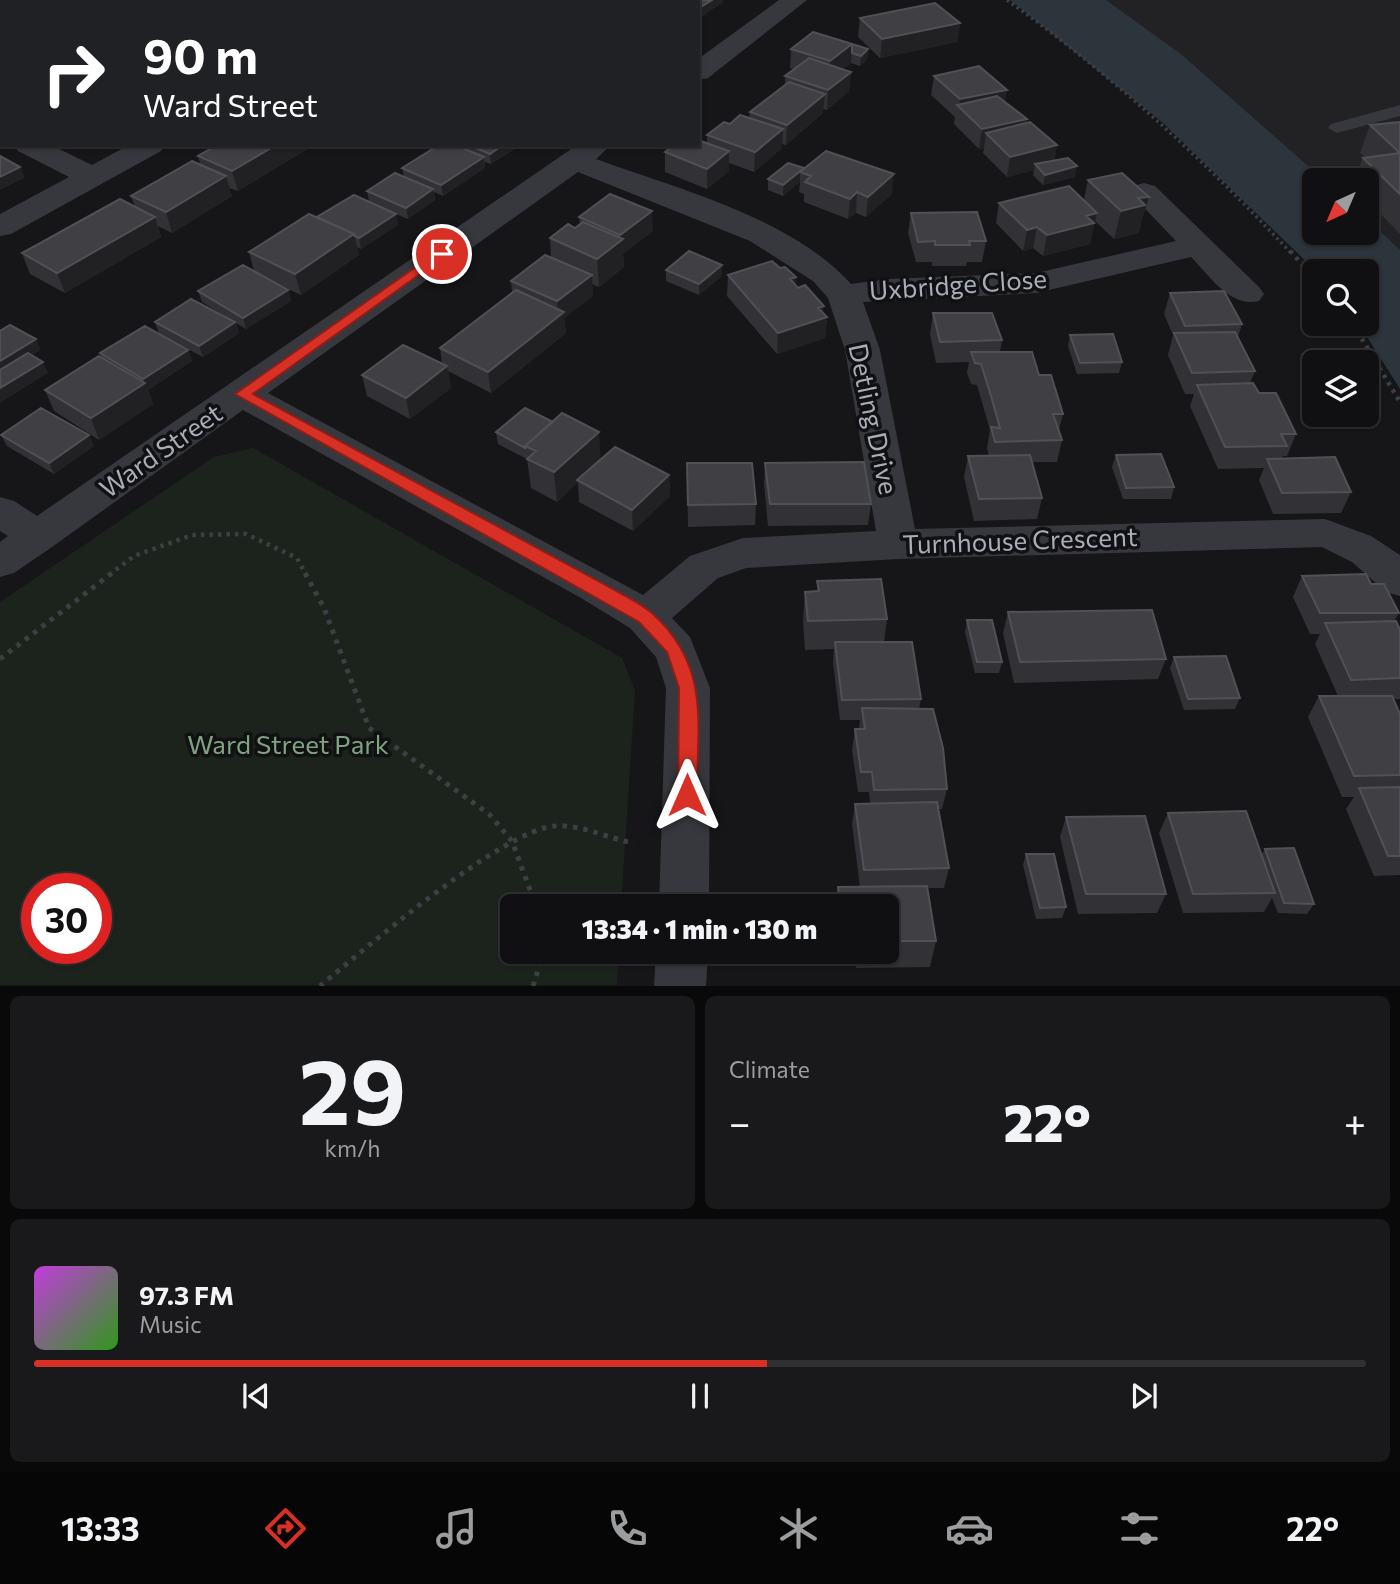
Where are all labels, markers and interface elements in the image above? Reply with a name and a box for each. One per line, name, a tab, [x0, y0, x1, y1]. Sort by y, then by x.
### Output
text: 90 m	[143, 24, 258, 84]
icon: right	[28, 28, 119, 119]
text: Ward Street	[143, 84, 318, 124]
north arrow	[1302, 168, 1379, 245]
map controls	[1302, 168, 1379, 427]
pin	[412, 224, 472, 284]
icon: arrive	[423, 235, 461, 273]
button: search	[1302, 259, 1379, 336]
street label: Uxbridge Close	[868, 262, 1048, 305]
street label: Detling Drive	[843, 340, 906, 497]
button: layers	[1302, 350, 1379, 427]
street label: Ward Street	[93, 396, 227, 503]
street label: Turnhouse Crescent	[902, 520, 1138, 559]
park label: Ward Street Park	[187, 728, 389, 759]
position arrow	[650, 758, 724, 832]
speed limit sign: 30	[21, 873, 112, 964]
text: 13:34 · 1 min · 130 m	[582, 913, 817, 944]
text: 29	[299, 1032, 406, 1144]
text: Climate	[729, 1055, 810, 1083]
text: 22°	[1003, 1089, 1091, 1153]
text: −	[729, 1098, 751, 1145]
text: +	[1344, 1098, 1366, 1145]
text: km/h	[325, 1134, 380, 1162]
text: 97.3 FM	[139, 1279, 234, 1310]
text: Music	[139, 1310, 202, 1338]
icon: previous	[237, 1377, 275, 1415]
icon: pause	[681, 1377, 719, 1415]
icon: next	[1125, 1377, 1163, 1415]
icon: directions	[261, 1504, 310, 1553]
icon: music	[432, 1504, 481, 1553]
icon: phone	[603, 1504, 652, 1553]
icon: climate	[774, 1504, 823, 1553]
icon: car	[945, 1504, 994, 1553]
icon: filters	[1115, 1504, 1164, 1553]
text: 13:33	[61, 1508, 140, 1548]
text: 22°	[1286, 1508, 1339, 1548]

